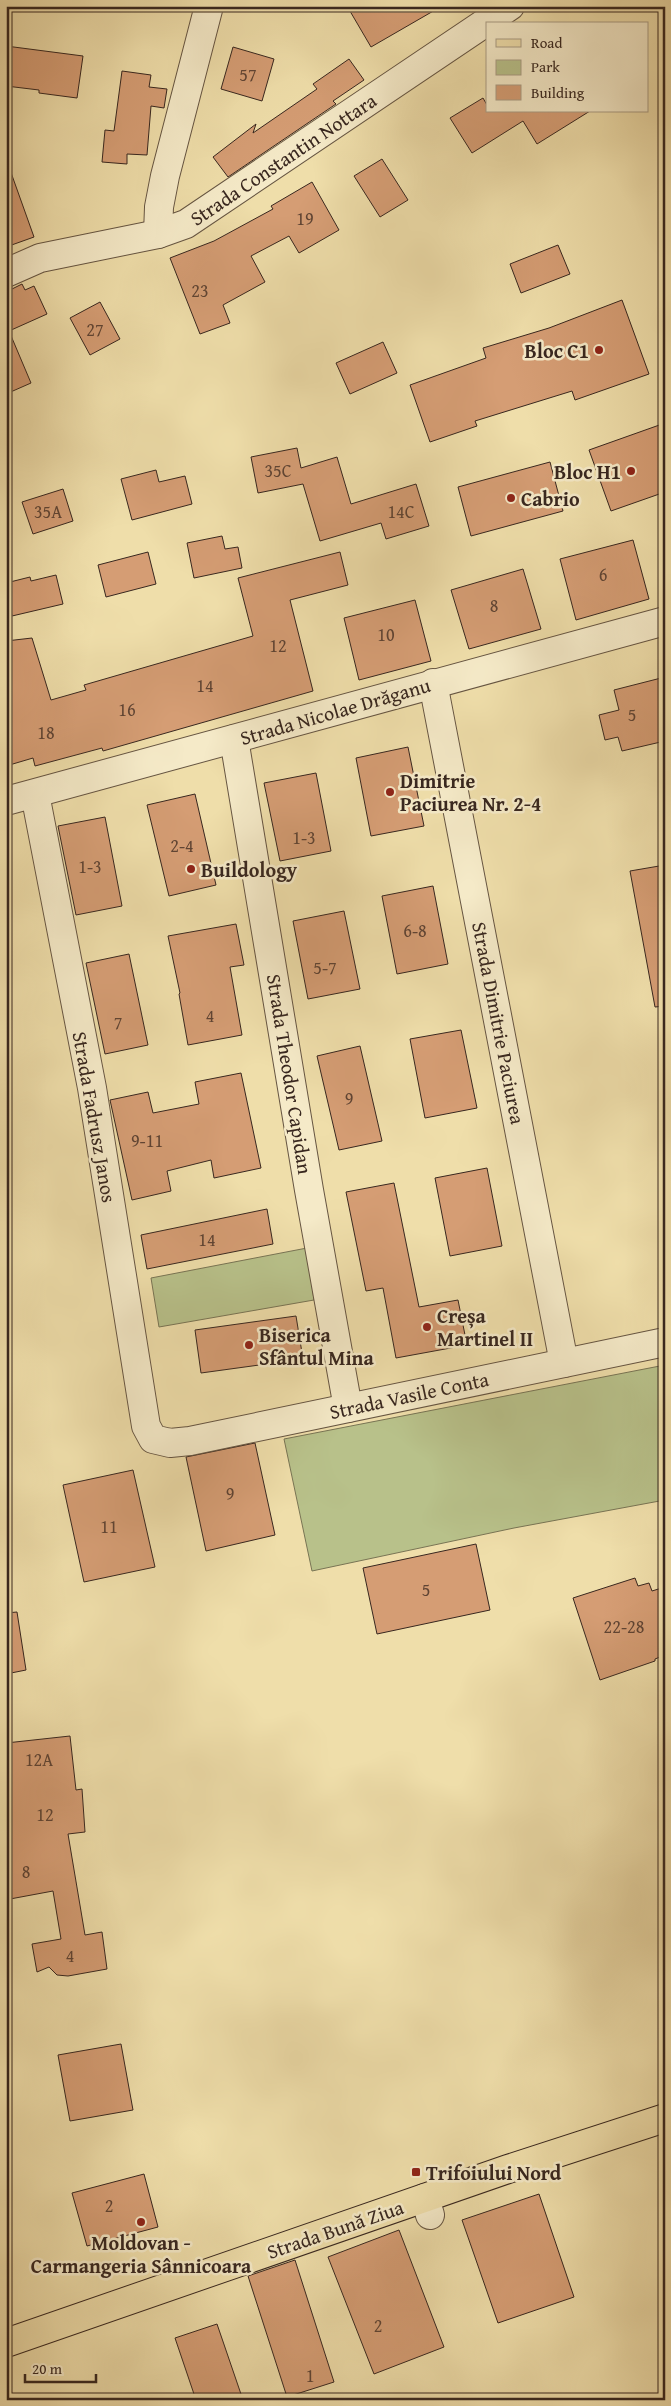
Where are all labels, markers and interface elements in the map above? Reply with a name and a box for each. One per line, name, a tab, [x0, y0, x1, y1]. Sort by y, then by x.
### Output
legend	[486, 22, 648, 112]
text: Road	[531, 32, 562, 53]
text: Park	[531, 56, 560, 77]
house number: 57	[239, 61, 257, 88]
text: Building	[531, 82, 585, 103]
street label: Strada Constantin Nottara	[184, 85, 383, 232]
house number: 19	[296, 205, 314, 232]
house number: 23	[191, 277, 209, 304]
house number: 27	[86, 316, 104, 343]
place label: Bloc C1	[524, 336, 589, 365]
marker: Bloc C1	[593, 344, 605, 356]
house number: 35C	[264, 457, 292, 484]
place label: Bloc H1	[554, 457, 621, 486]
marker: Bloc H1	[625, 465, 637, 477]
place label: Cabrio	[521, 484, 580, 513]
marker: Cabrio	[505, 492, 517, 504]
house number: 35A	[34, 498, 62, 525]
house number: 14C	[387, 498, 415, 525]
house number: 6	[599, 561, 607, 588]
house number: 8	[490, 592, 498, 619]
house number: 10	[377, 621, 395, 648]
house number: 12	[269, 632, 287, 659]
street label: Strada Nicolae Drăganu	[236, 670, 434, 752]
house number: 14	[196, 672, 214, 699]
house number: 16	[118, 696, 136, 723]
house number: 5	[628, 701, 636, 728]
house number: 18	[37, 719, 55, 746]
place label: Dimitrie Paciurea Nr. 2-4	[400, 766, 541, 818]
marker: Dimitrie Paciurea Nr. 2-4	[384, 786, 396, 798]
house number: 1-3	[292, 824, 316, 851]
house number: 2-4	[170, 832, 194, 859]
house number: 1-3	[78, 853, 102, 880]
place label: Buildology	[201, 855, 298, 884]
marker: Buildology	[185, 863, 197, 875]
house number: 6-8	[403, 917, 427, 944]
street label: Strada Dimitrie Paciurea	[465, 919, 533, 1127]
house number: 5-7	[313, 954, 337, 981]
street label: Strada Theodor Capidan	[260, 972, 320, 1176]
house number: 4	[206, 1002, 214, 1029]
house number: 7	[114, 1009, 122, 1036]
street label: Strada Fadrusz Janos	[66, 1029, 124, 1205]
house number: 9	[345, 1085, 353, 1112]
house number: 9-11	[131, 1127, 163, 1154]
house number: 14	[198, 1226, 216, 1253]
place label: Creșa Martinel II	[437, 1301, 533, 1353]
place label: Biserica Sfântul Mina	[259, 1320, 374, 1372]
marker: Creșa Martinel II	[421, 1321, 433, 1333]
marker: Biserica Sfântul Mina	[243, 1339, 255, 1351]
street label: Strada Vasile Conta	[327, 1364, 492, 1426]
house number: 9	[226, 1480, 234, 1507]
house number: 11	[100, 1513, 118, 1540]
house number: 5	[422, 1576, 430, 1603]
house number: 22-28	[604, 1613, 644, 1640]
house number: 12A	[25, 1746, 53, 1773]
house number: 12	[36, 1801, 54, 1828]
house number: 8	[22, 1858, 30, 1885]
house number: 4	[66, 1942, 74, 1969]
place label: Trifoiului Nord	[426, 2158, 562, 2187]
marker: Trifoiului Nord	[410, 2166, 422, 2178]
house number: 2	[105, 2192, 113, 2219]
street label: Strada Bună Ziua	[263, 2192, 408, 2266]
marker: Moldovan - Carmangeria Sânnicoara	[135, 2216, 147, 2228]
place label: Moldovan - Carmangeria Sânnicoara	[31, 2228, 252, 2280]
house number: 2	[374, 2312, 382, 2339]
scale bar	[25, 2351, 96, 2383]
text: 20 m	[32, 2358, 63, 2379]
house number: 1	[306, 2362, 314, 2389]

